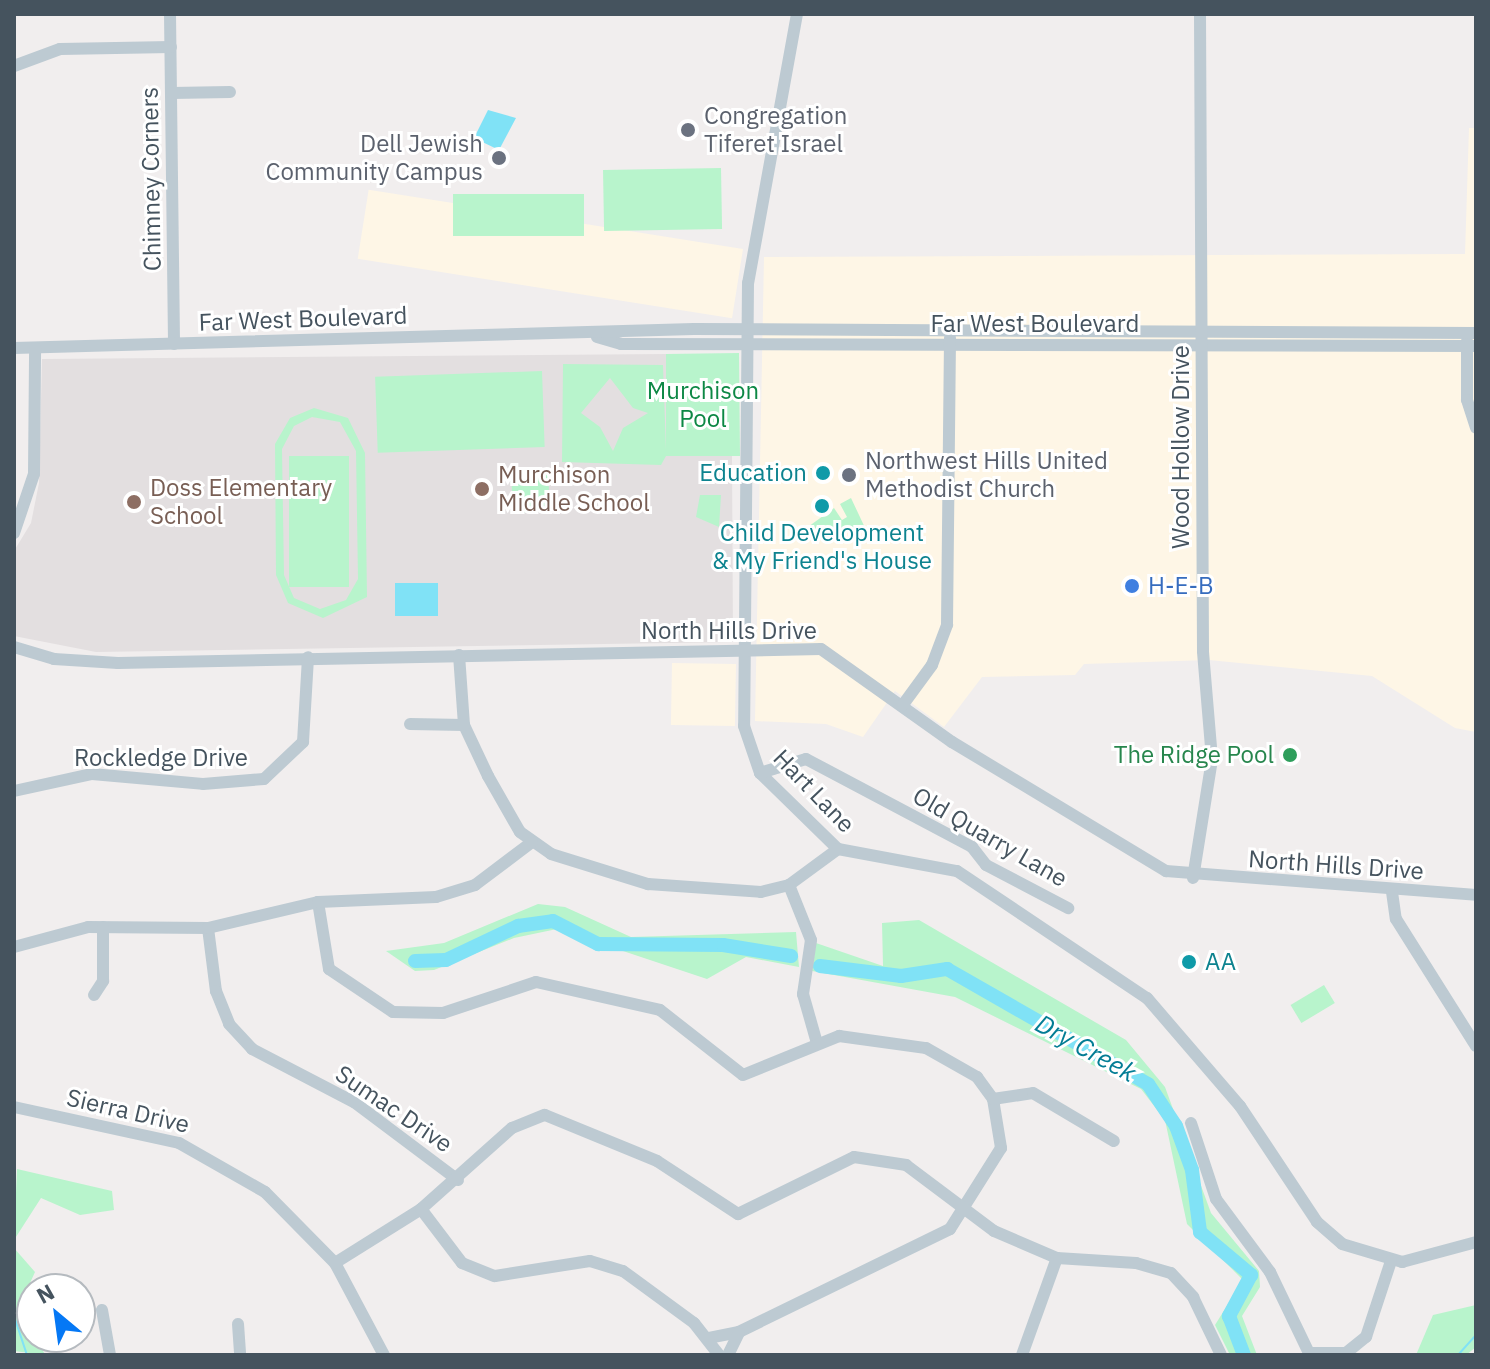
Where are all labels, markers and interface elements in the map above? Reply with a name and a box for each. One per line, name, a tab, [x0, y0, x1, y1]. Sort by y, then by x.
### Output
street label: Chimney Corners	[135, 87, 167, 271]
place label: Congregation Tiferet Israel	[704, 102, 847, 158]
marker: Congregation Tiferet Israel	[679, 121, 697, 139]
place label: Dell Jewish Community Campus	[266, 130, 483, 186]
marker: Dell Jewish Community Campus	[490, 149, 508, 167]
street label: Far West Boulevard	[198, 301, 408, 337]
street label: Far West Boulevard	[931, 310, 1139, 338]
street label: Wood Hollow Drive	[1167, 345, 1195, 549]
park label: Murchison Pool	[647, 377, 759, 433]
place label: Northwest Hills United Methodist Church	[865, 447, 1108, 503]
place label: Education	[699, 459, 807, 487]
place label: Murchison Middle School	[498, 461, 650, 517]
marker: Education	[814, 464, 832, 482]
marker: Northwest Hills United Methodist Church	[840, 466, 858, 484]
place label: Doss Elementary School	[150, 474, 332, 530]
marker: Murchison Middle School	[473, 480, 491, 498]
marker: Doss Elementary School	[125, 493, 143, 511]
marker: Child Development & My Friend's House	[813, 497, 831, 515]
place label: Child Development & My Friend's House	[712, 519, 932, 575]
place label: H-E-B	[1148, 572, 1214, 600]
marker: H-E-B	[1123, 577, 1141, 595]
street label: North Hills Drive	[641, 617, 817, 645]
place label: The Ridge Pool	[1114, 741, 1274, 769]
street label: Hart Lane	[767, 743, 861, 839]
street label: Rockledge Drive	[74, 744, 248, 772]
marker: The Ridge Pool	[1281, 746, 1299, 764]
street label: Old Quarry Lane	[908, 781, 1072, 893]
street label: North Hills Drive	[1247, 844, 1425, 886]
place label: AA	[1205, 948, 1236, 976]
marker: AA	[1180, 953, 1198, 971]
water label: Dry Creek	[1030, 1008, 1142, 1088]
street label: Sumac Drive	[330, 1059, 458, 1159]
street label: Sierra Drive	[64, 1083, 192, 1139]
north arrow	[16, 1273, 96, 1353]
text: N	[31, 1277, 59, 1310]

